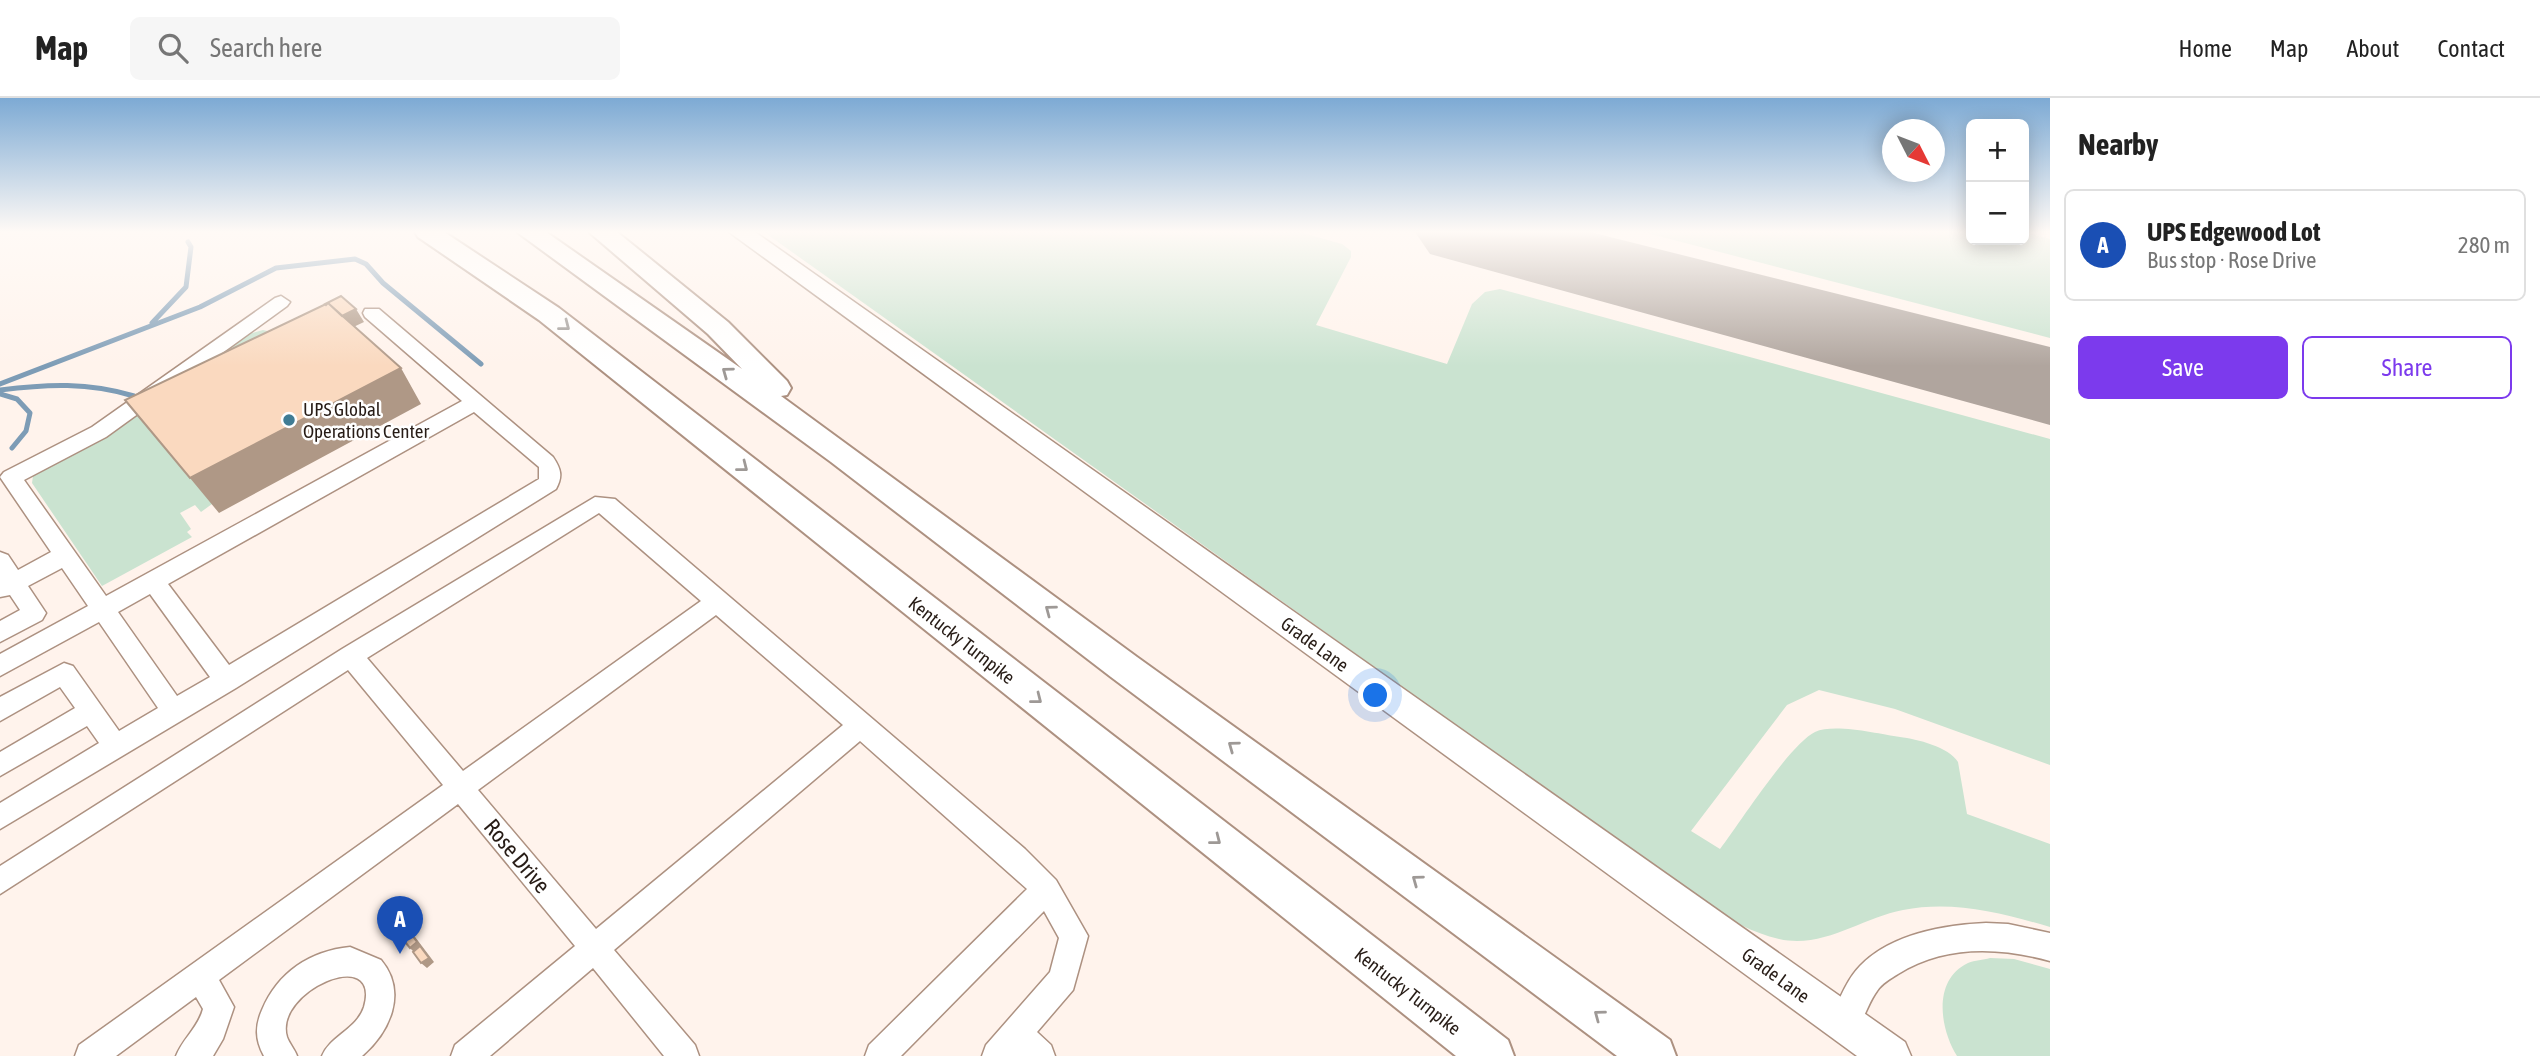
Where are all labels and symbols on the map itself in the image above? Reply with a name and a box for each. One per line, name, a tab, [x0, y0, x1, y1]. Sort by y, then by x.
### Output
north arrow	[1882, 119, 1945, 182]
one-way arrow	[556, 318, 569, 330]
one-way arrow	[722, 368, 735, 380]
place label: UPS Global Operations Center	[303, 398, 429, 442]
marker: UPS Global Operations Center	[281, 412, 297, 428]
one-way arrow	[735, 459, 748, 471]
street label: Kentucky Turnpike	[905, 592, 1019, 688]
one-way arrow	[1045, 606, 1058, 619]
street label: Grade Lane	[1277, 612, 1353, 676]
your location	[1358, 678, 1392, 712]
one-way arrow	[1029, 691, 1042, 703]
one-way arrow	[1228, 741, 1241, 754]
street label: Rose Drive	[479, 814, 555, 898]
one-way arrow	[1207, 832, 1220, 844]
one-way arrow	[1412, 875, 1424, 888]
pin: A	[377, 896, 423, 954]
street label: Kentucky Turnpike	[1351, 943, 1465, 1039]
street label: Grade Lane	[1738, 943, 1814, 1007]
one-way arrow	[1594, 1011, 1607, 1023]

